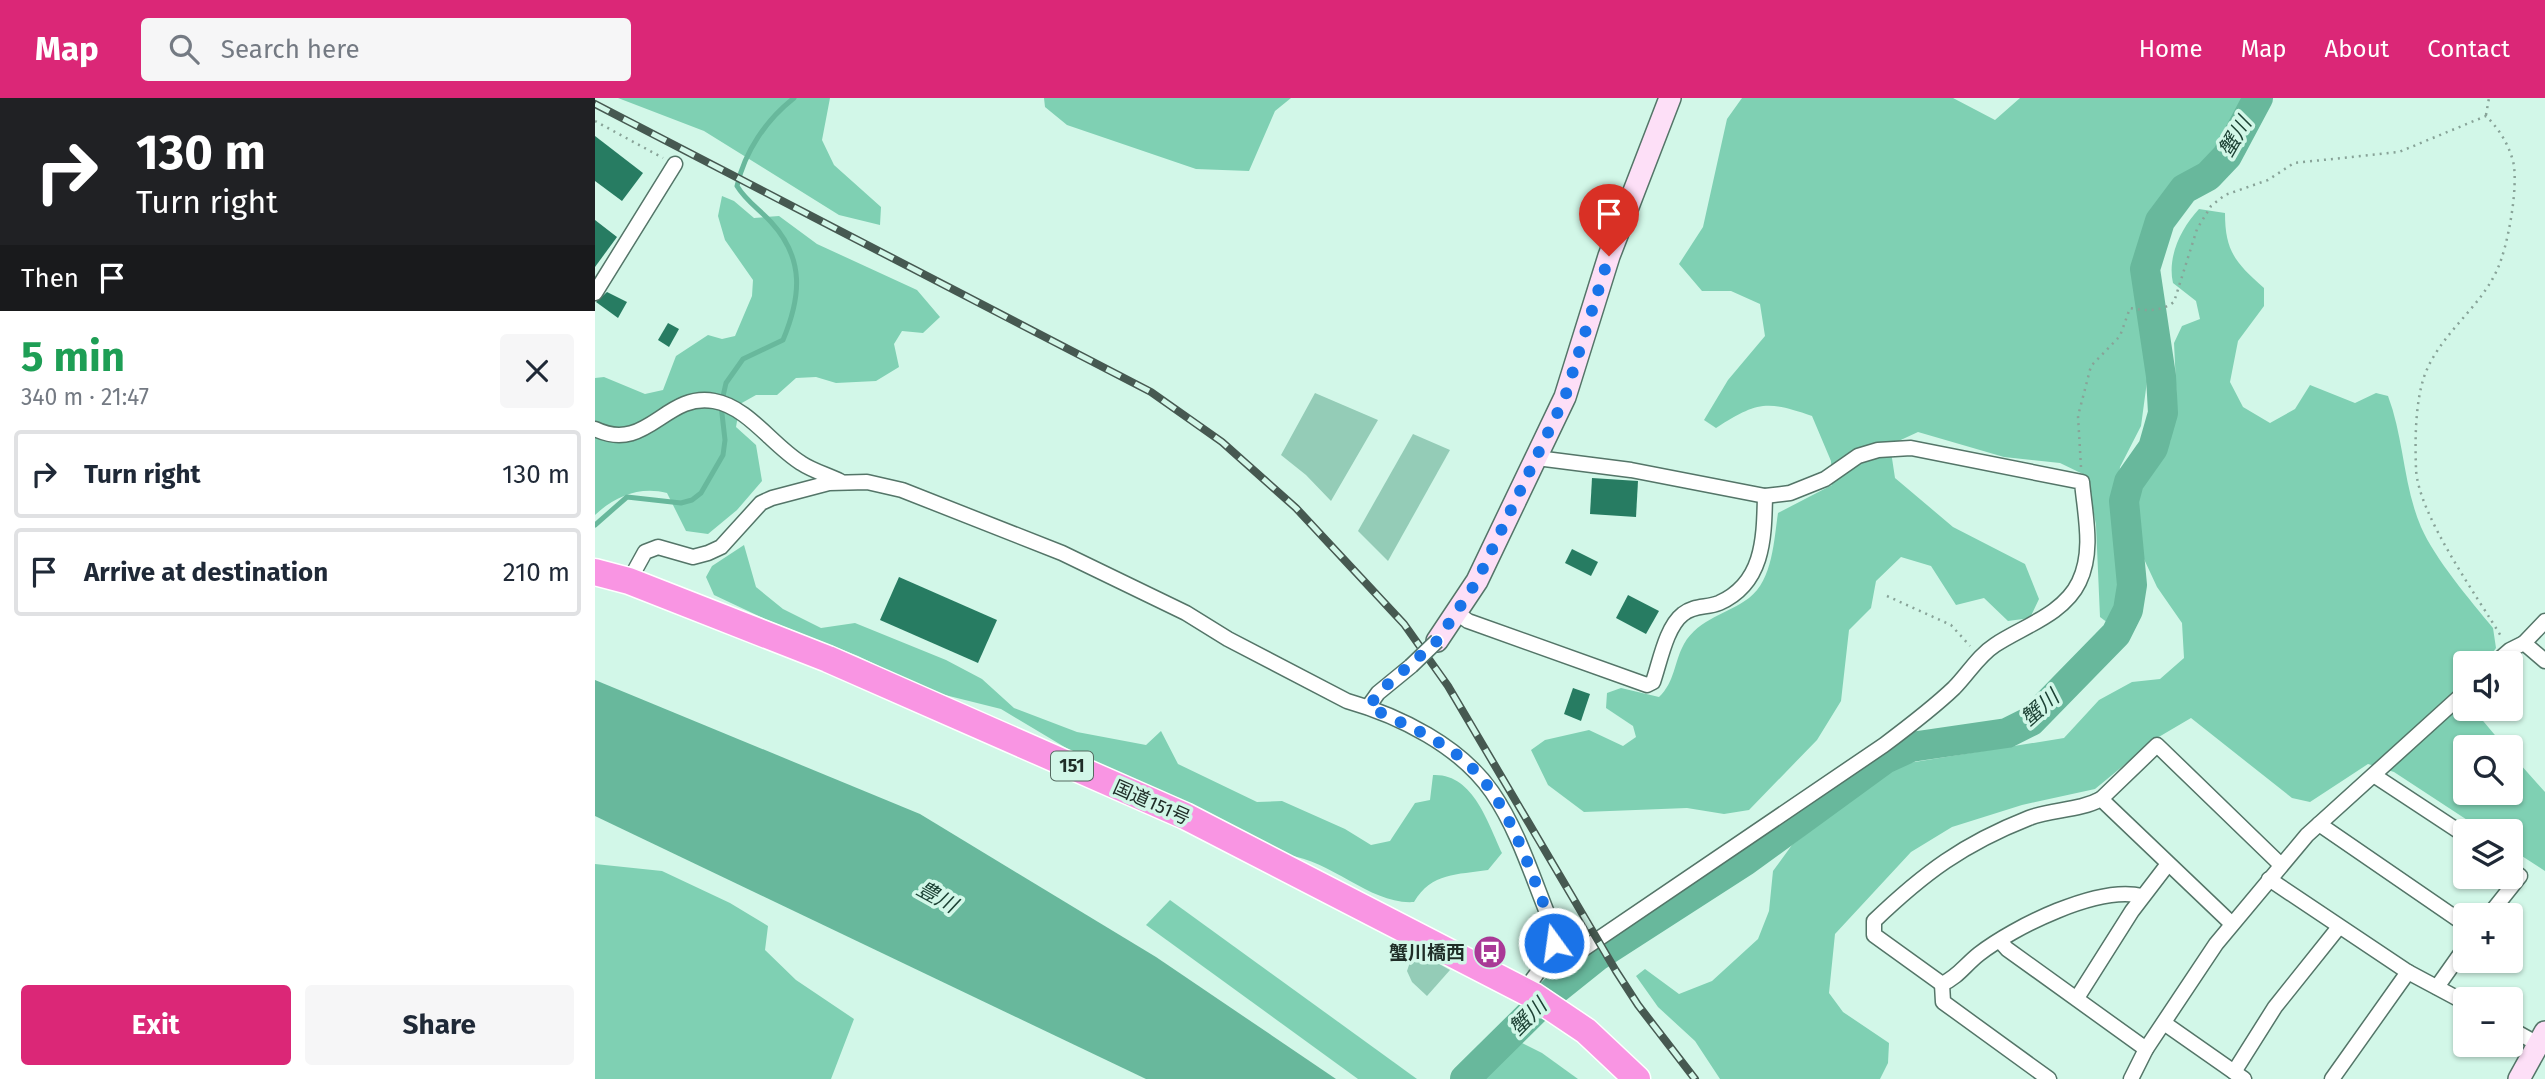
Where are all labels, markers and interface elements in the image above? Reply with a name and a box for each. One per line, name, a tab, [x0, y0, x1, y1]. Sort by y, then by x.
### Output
search box	[141, 18, 631, 81]
text: Map	[35, 29, 99, 69]
icon: search	[165, 30, 203, 68]
text: Search here	[221, 34, 360, 65]
text: Home	[2139, 35, 2203, 63]
text: Map	[2241, 35, 2287, 63]
text: About	[2325, 35, 2389, 63]
text: Contact	[2427, 35, 2510, 63]
water label: 蟹川	[2213, 111, 2258, 162]
text: 130 m	[136, 123, 266, 182]
icon: right	[21, 126, 112, 217]
text: Turn right	[136, 183, 278, 221]
pin	[1579, 184, 1639, 256]
icon: arrive	[1590, 195, 1628, 233]
icon: arrive	[93, 259, 131, 297]
text: Then	[21, 263, 79, 294]
text: 5 min	[21, 332, 125, 382]
button: close	[500, 334, 574, 408]
text: 340 m · 21:47	[21, 383, 149, 411]
icon: right	[25, 455, 63, 493]
text: Turn right	[84, 459, 201, 490]
text: 130 m	[502, 459, 570, 490]
icon: arrive	[25, 553, 63, 591]
text: Arrive at destination	[84, 557, 328, 588]
text: 210 m	[503, 557, 570, 588]
map controls	[2453, 651, 2523, 1057]
button: sound	[2453, 651, 2523, 721]
water label: 蟹川	[2016, 683, 2066, 732]
button: search	[2453, 735, 2523, 805]
road number: 151	[1051, 752, 1093, 780]
street label: 国道151号	[1110, 775, 1194, 830]
button: layers	[2453, 819, 2523, 889]
water label: 豊川	[912, 875, 963, 920]
button: +	[2453, 903, 2523, 973]
position arrow	[1517, 906, 1591, 980]
bus stop icon: 蟹川橋西	[1471, 933, 1509, 971]
place label: 蟹川橋西	[1389, 941, 1465, 964]
button: Exit	[21, 985, 291, 1065]
button: Share	[305, 985, 574, 1065]
button: −	[2453, 987, 2523, 1057]
water label: 蟹川	[1504, 992, 1553, 1041]

